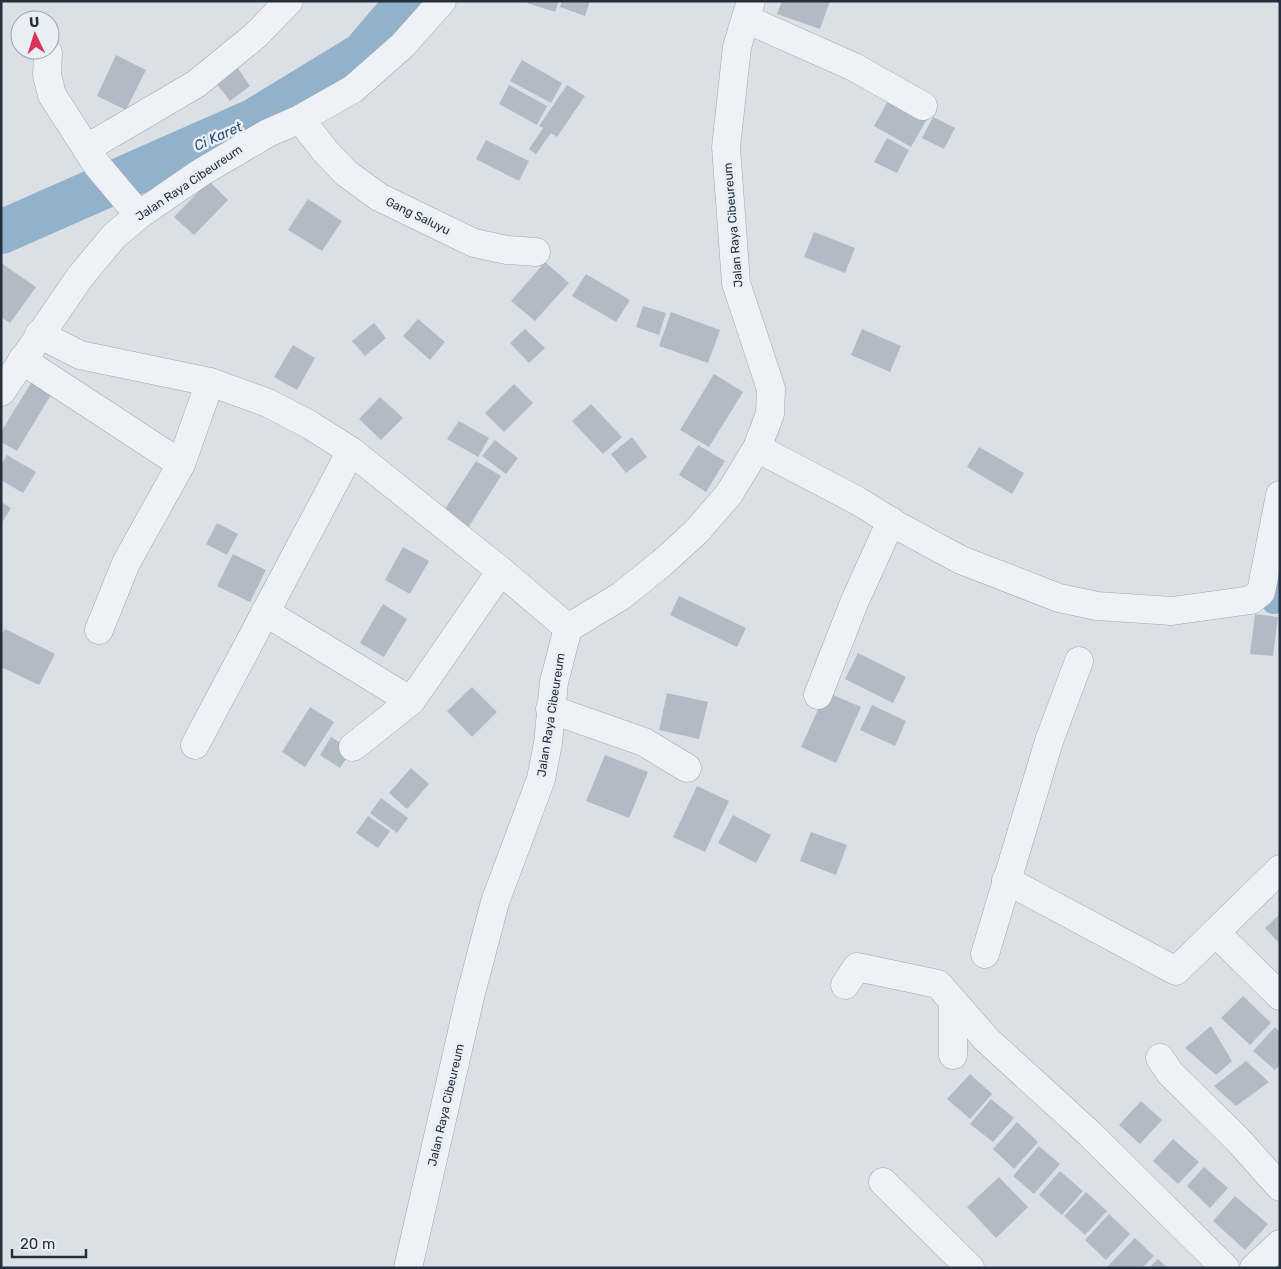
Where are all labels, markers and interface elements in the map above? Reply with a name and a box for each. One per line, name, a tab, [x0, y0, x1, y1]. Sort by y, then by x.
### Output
north arrow	[10, 10, 60, 60]
text: U	[28, 14, 40, 31]
water label: Ci Karet	[191, 118, 246, 155]
street label: Jalan Raya Cibeureum	[133, 142, 245, 224]
street label: Jalan Raya Cibeureum	[721, 162, 745, 288]
street label: Gang Saluyu	[383, 194, 453, 238]
street label: Jalan Raya Cibeureum	[534, 652, 568, 778]
street label: Jalan Raya Cibeureum	[425, 1042, 467, 1168]
scale bar	[12, 1226, 86, 1258]
text: 20 m	[20, 1235, 55, 1253]

